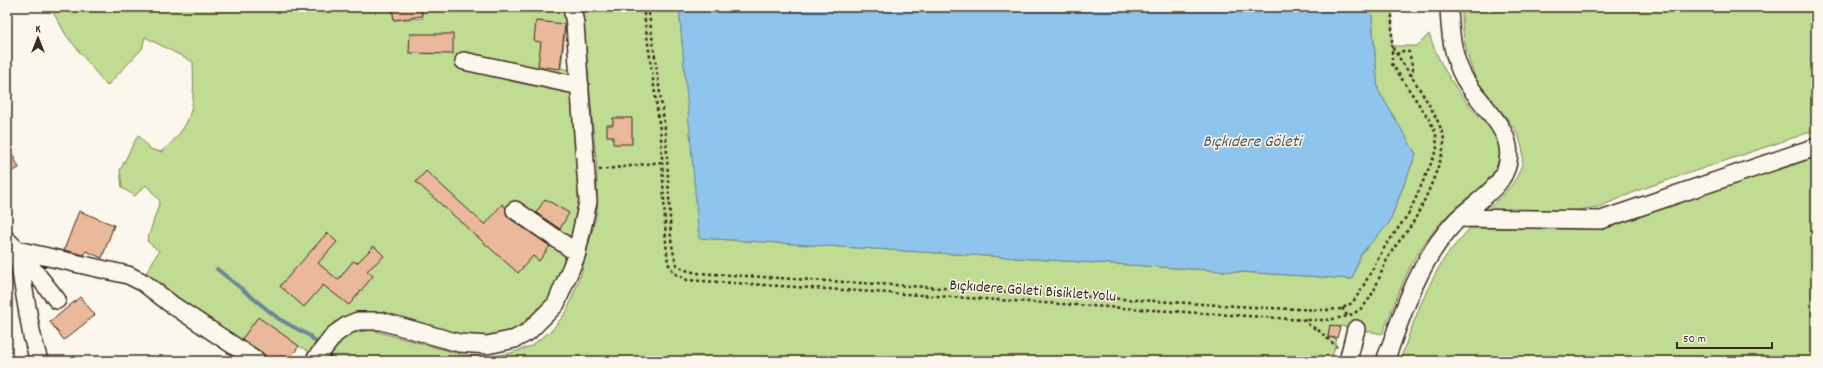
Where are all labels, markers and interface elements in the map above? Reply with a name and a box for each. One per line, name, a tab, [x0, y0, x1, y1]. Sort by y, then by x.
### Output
north arrow	[18, 18, 58, 58]
text: K	[35, 22, 41, 38]
water label: Bıçkıdere Göleti	[1203, 131, 1304, 155]
street label: Bıçkıdere Göleti Bisiklet Yolu	[949, 274, 1117, 309]
scale bar	[1677, 324, 1772, 350]
text: 50 m	[1683, 331, 1706, 348]

